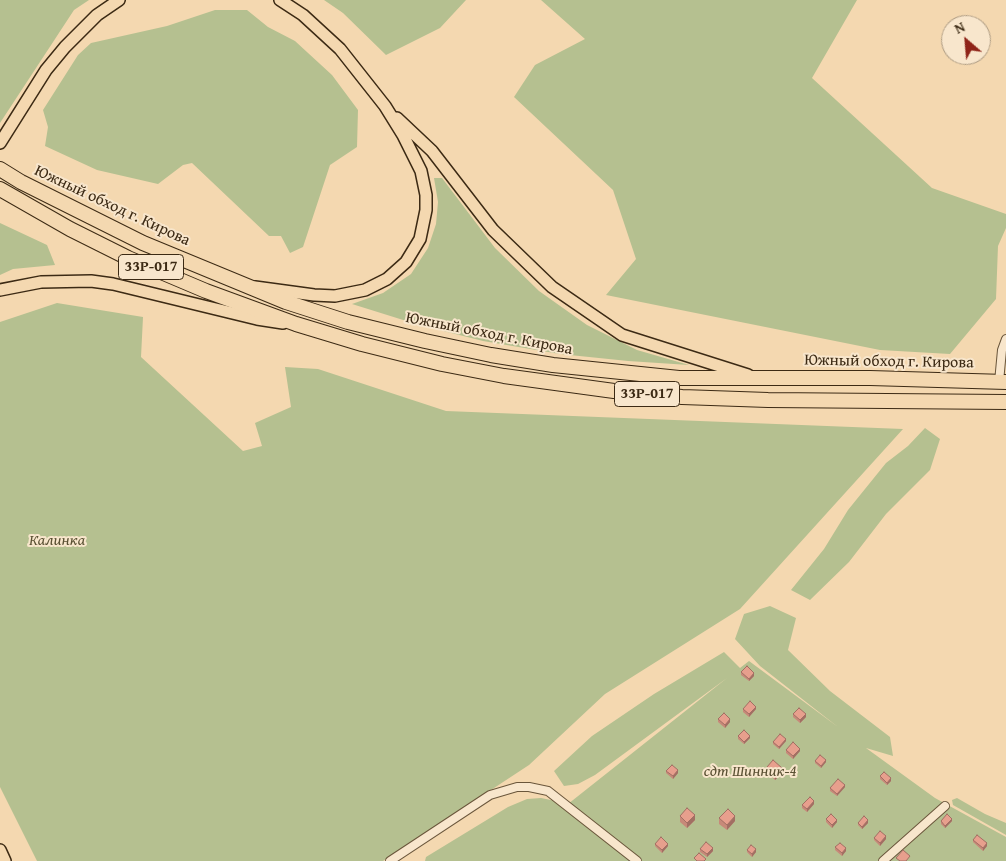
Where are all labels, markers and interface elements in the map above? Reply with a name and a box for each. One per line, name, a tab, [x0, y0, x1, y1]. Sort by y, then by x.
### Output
north arrow	[941, 15, 991, 65]
text: N	[951, 16, 968, 39]
street label: Южный обход г. Кирова	[31, 161, 193, 251]
road number: 33Р-017	[118, 254, 184, 280]
street label: Южный обход г. Кирова	[404, 308, 574, 360]
street label: Южный обход г. Кирова	[804, 351, 974, 373]
road number: 33Р-017	[614, 382, 680, 406]
park label: Калинка	[29, 531, 85, 551]
park label: сдт Шинник-4	[704, 762, 796, 782]

